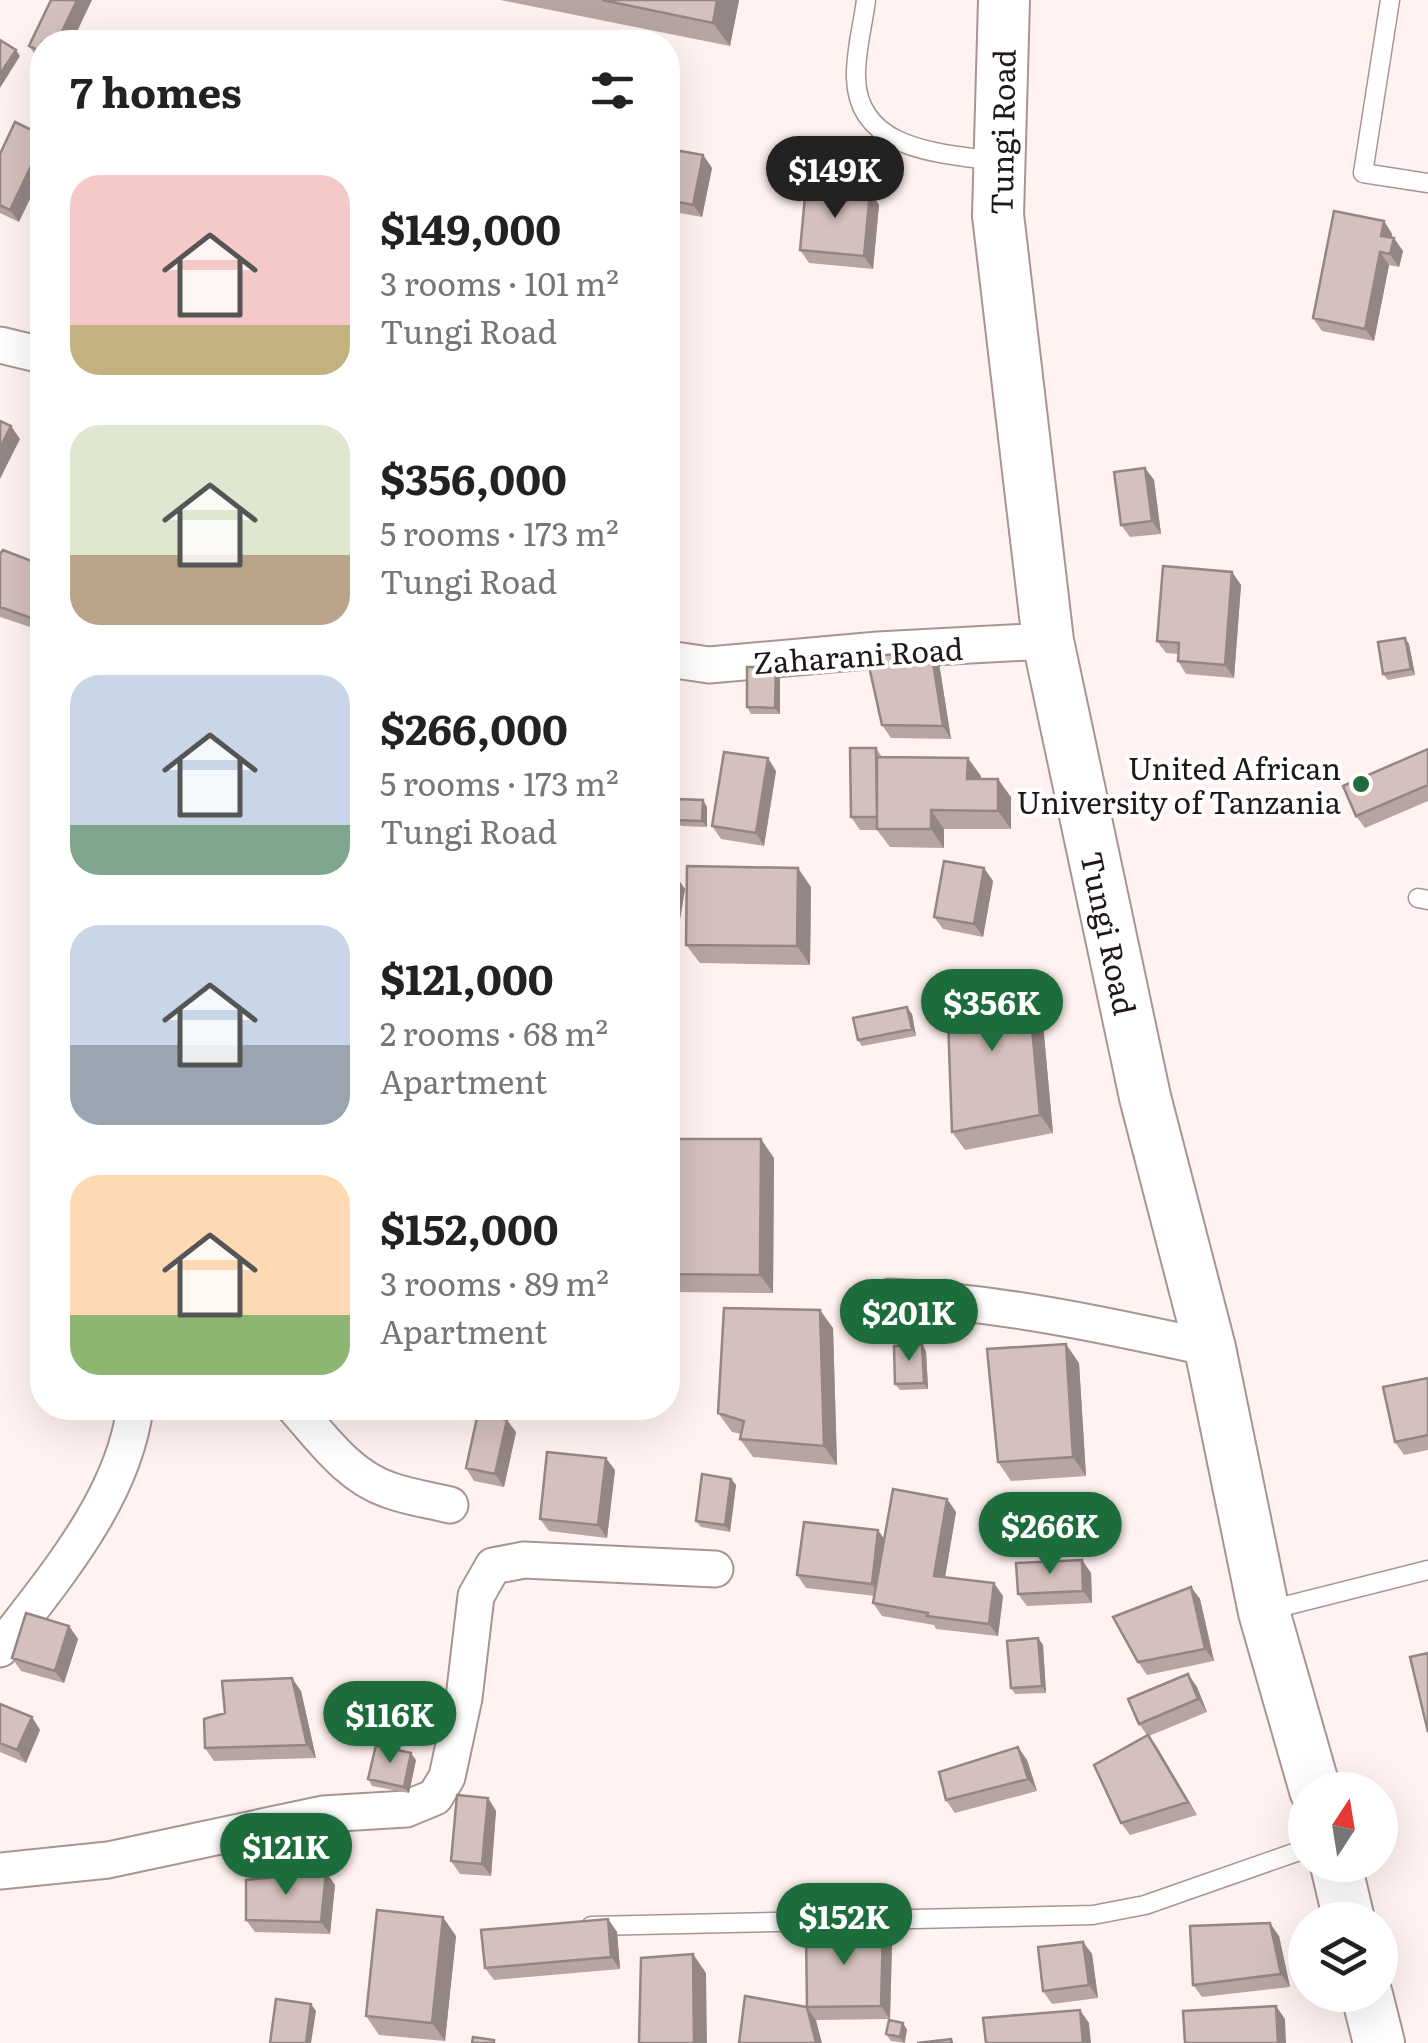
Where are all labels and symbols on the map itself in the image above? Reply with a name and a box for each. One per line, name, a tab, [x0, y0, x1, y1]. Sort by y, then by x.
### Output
street label: Tungi Road	[978, 49, 1024, 215]
pin: $149K	[765, 136, 905, 221]
street label: Zaharani Road	[752, 625, 964, 683]
place label: United African University of Tanzania	[1017, 745, 1342, 823]
marker: United African University of Tanzania	[1350, 773, 1372, 795]
street label: Tungi Road	[1071, 847, 1149, 1019]
pin: $356K	[922, 969, 1062, 1054]
pin: $201K	[839, 1279, 979, 1364]
pin: $266K	[980, 1492, 1120, 1577]
pin: $116K	[320, 1681, 460, 1766]
north arrow	[1288, 1772, 1398, 1882]
pin: $121K	[216, 1813, 356, 1898]
pin: $152K	[774, 1883, 914, 1968]

